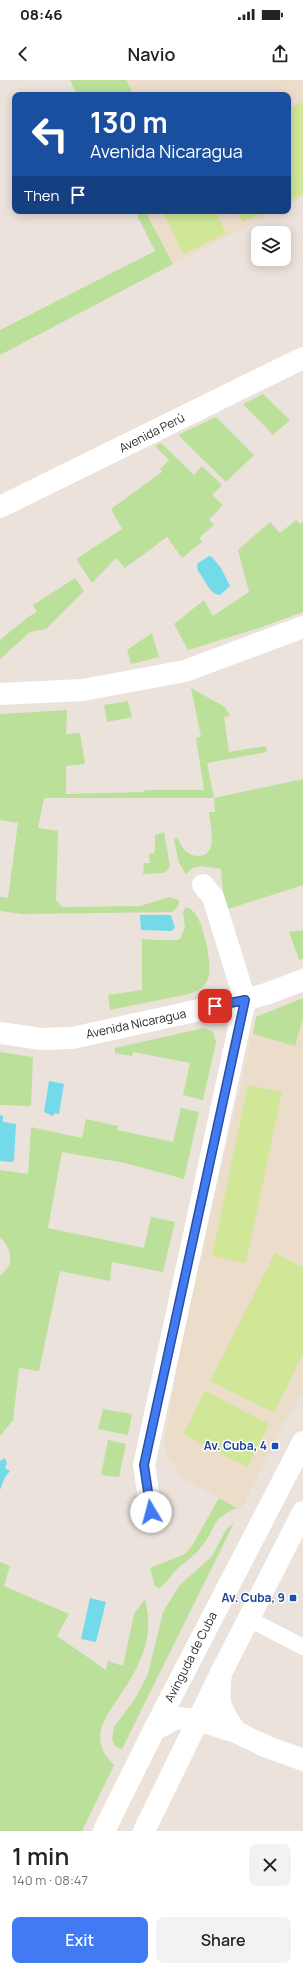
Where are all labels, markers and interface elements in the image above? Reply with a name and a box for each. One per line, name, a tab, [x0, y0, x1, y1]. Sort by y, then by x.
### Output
text: 08:46	[20, 4, 63, 25]
text: Navio	[127, 42, 176, 66]
icon: back	[12, 43, 34, 65]
icon: share	[269, 43, 291, 65]
text: 130 m	[90, 103, 168, 141]
icon: left	[24, 108, 76, 160]
text: Avenida Nicaragua	[90, 139, 243, 163]
icon: arrive	[67, 184, 89, 206]
text: Then	[24, 185, 59, 206]
map controls	[251, 226, 291, 266]
button: layers	[251, 226, 291, 266]
street label: Avenida Perú	[116, 409, 188, 456]
pin	[198, 989, 232, 1023]
icon: arrive	[204, 995, 226, 1017]
street label: Avenida Nicaragua	[84, 1005, 187, 1042]
place label: Av. Cuba, 4	[204, 1437, 267, 1454]
marker: Av. Cuba, 4	[270, 1441, 280, 1451]
position arrow	[130, 1491, 172, 1533]
place label: Av. Cuba, 9	[222, 1589, 285, 1606]
marker: Av. Cuba, 9	[288, 1593, 298, 1603]
street label: Avinguda de Cuba	[160, 1609, 221, 1705]
text: 1 min	[12, 1839, 69, 1872]
button: close	[249, 1844, 291, 1886]
text: 140 m · 08:47	[12, 1871, 88, 1889]
button: Exit	[12, 1917, 148, 1963]
button: Share	[156, 1917, 291, 1963]

